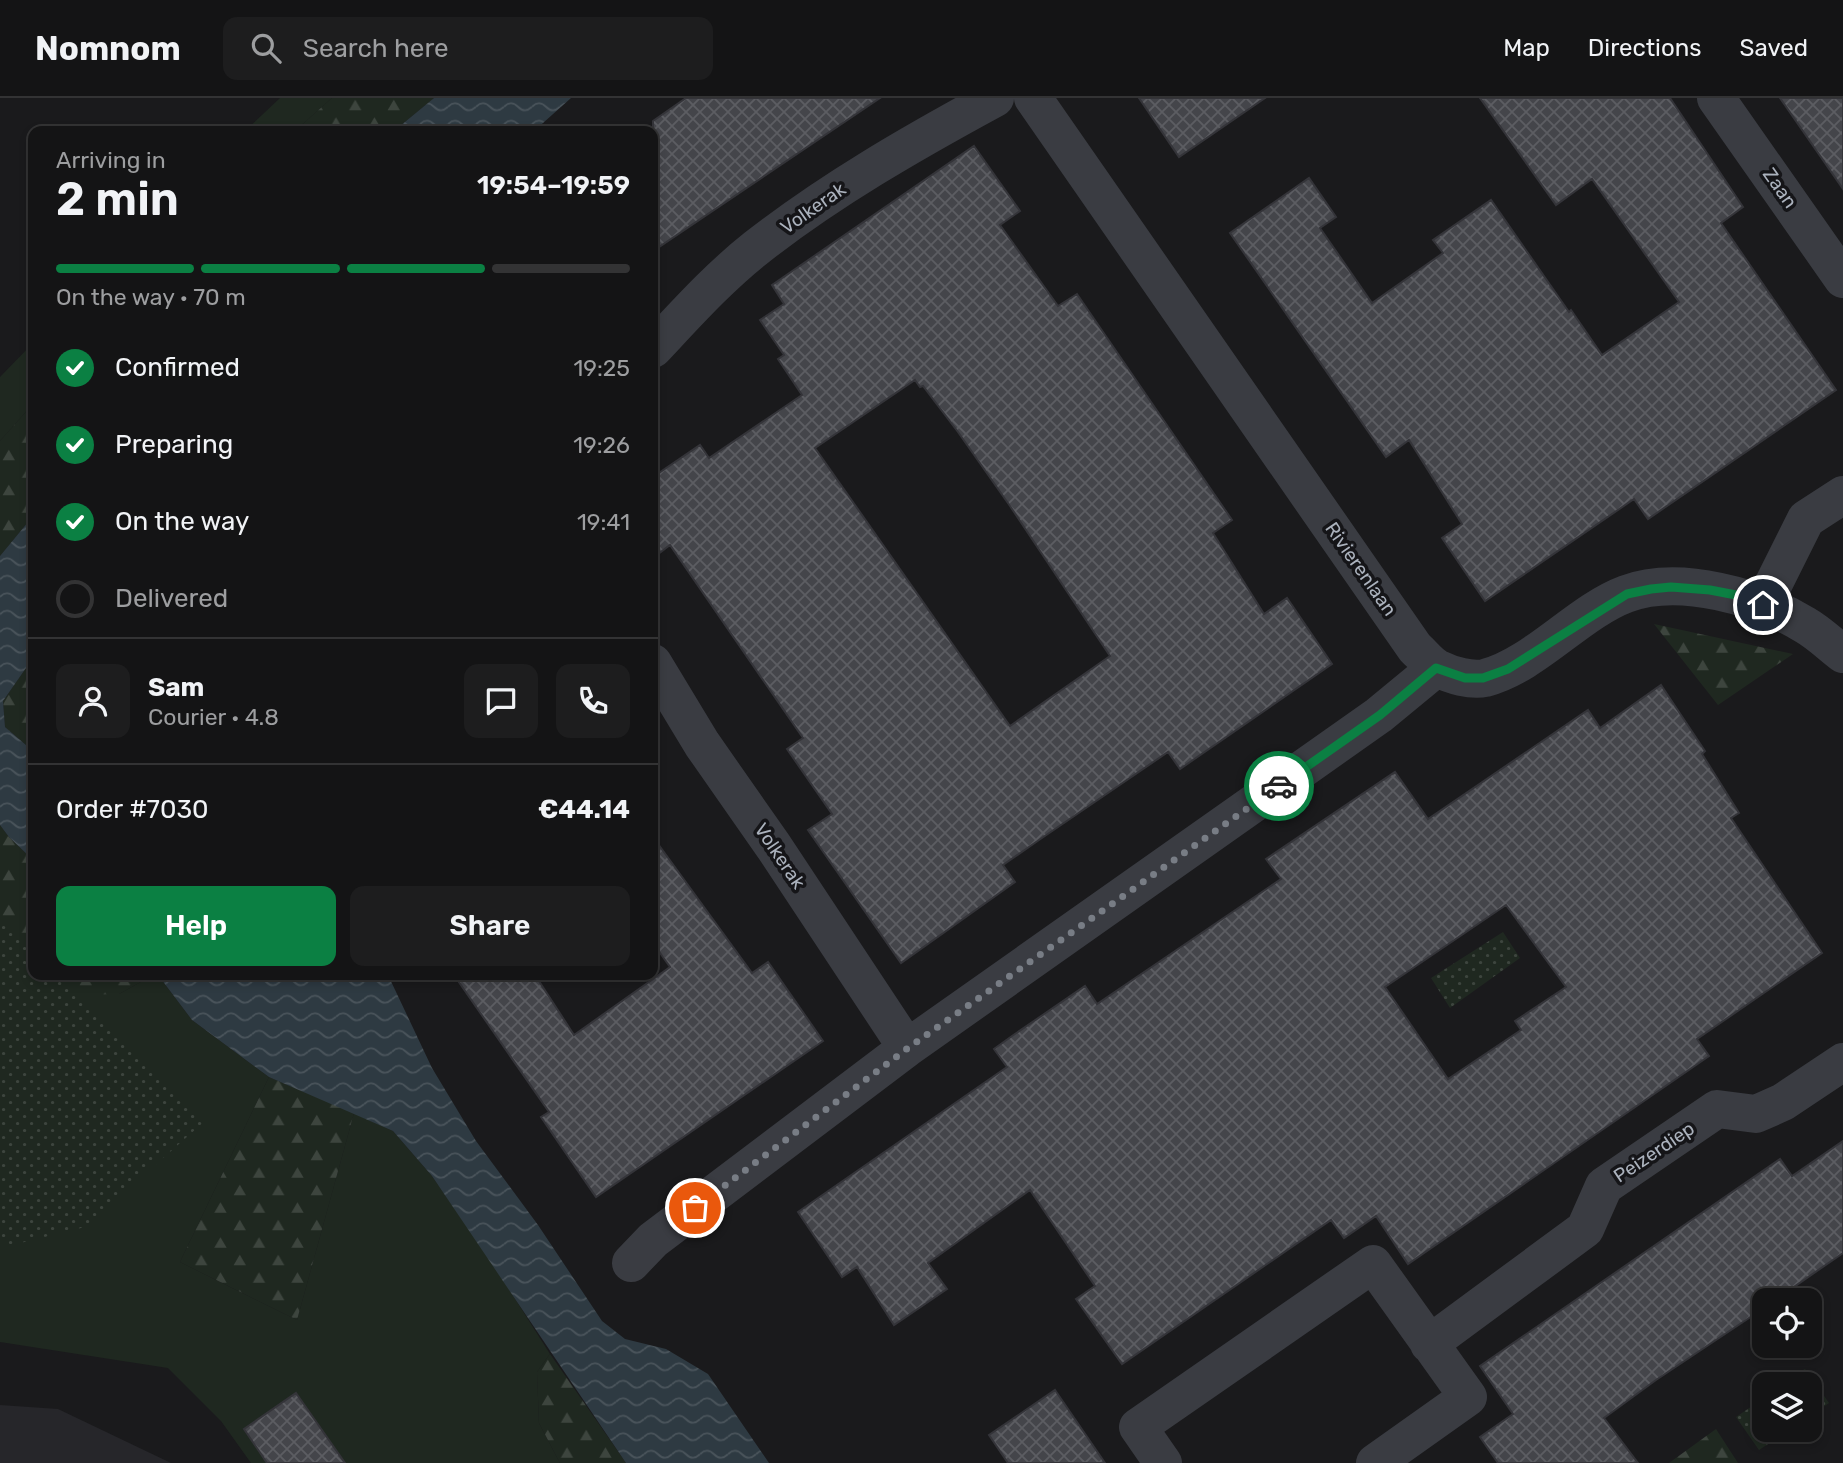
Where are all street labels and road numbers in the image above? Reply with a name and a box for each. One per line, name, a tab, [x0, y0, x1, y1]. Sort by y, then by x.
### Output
street label: Zaan	[1758, 163, 1802, 213]
street label: Volkerak	[776, 177, 850, 239]
street label: Rivierenlaan	[1320, 518, 1402, 620]
street label: Volkerak	[750, 819, 810, 893]
street label: Peizerdiep	[1609, 1117, 1699, 1187]

